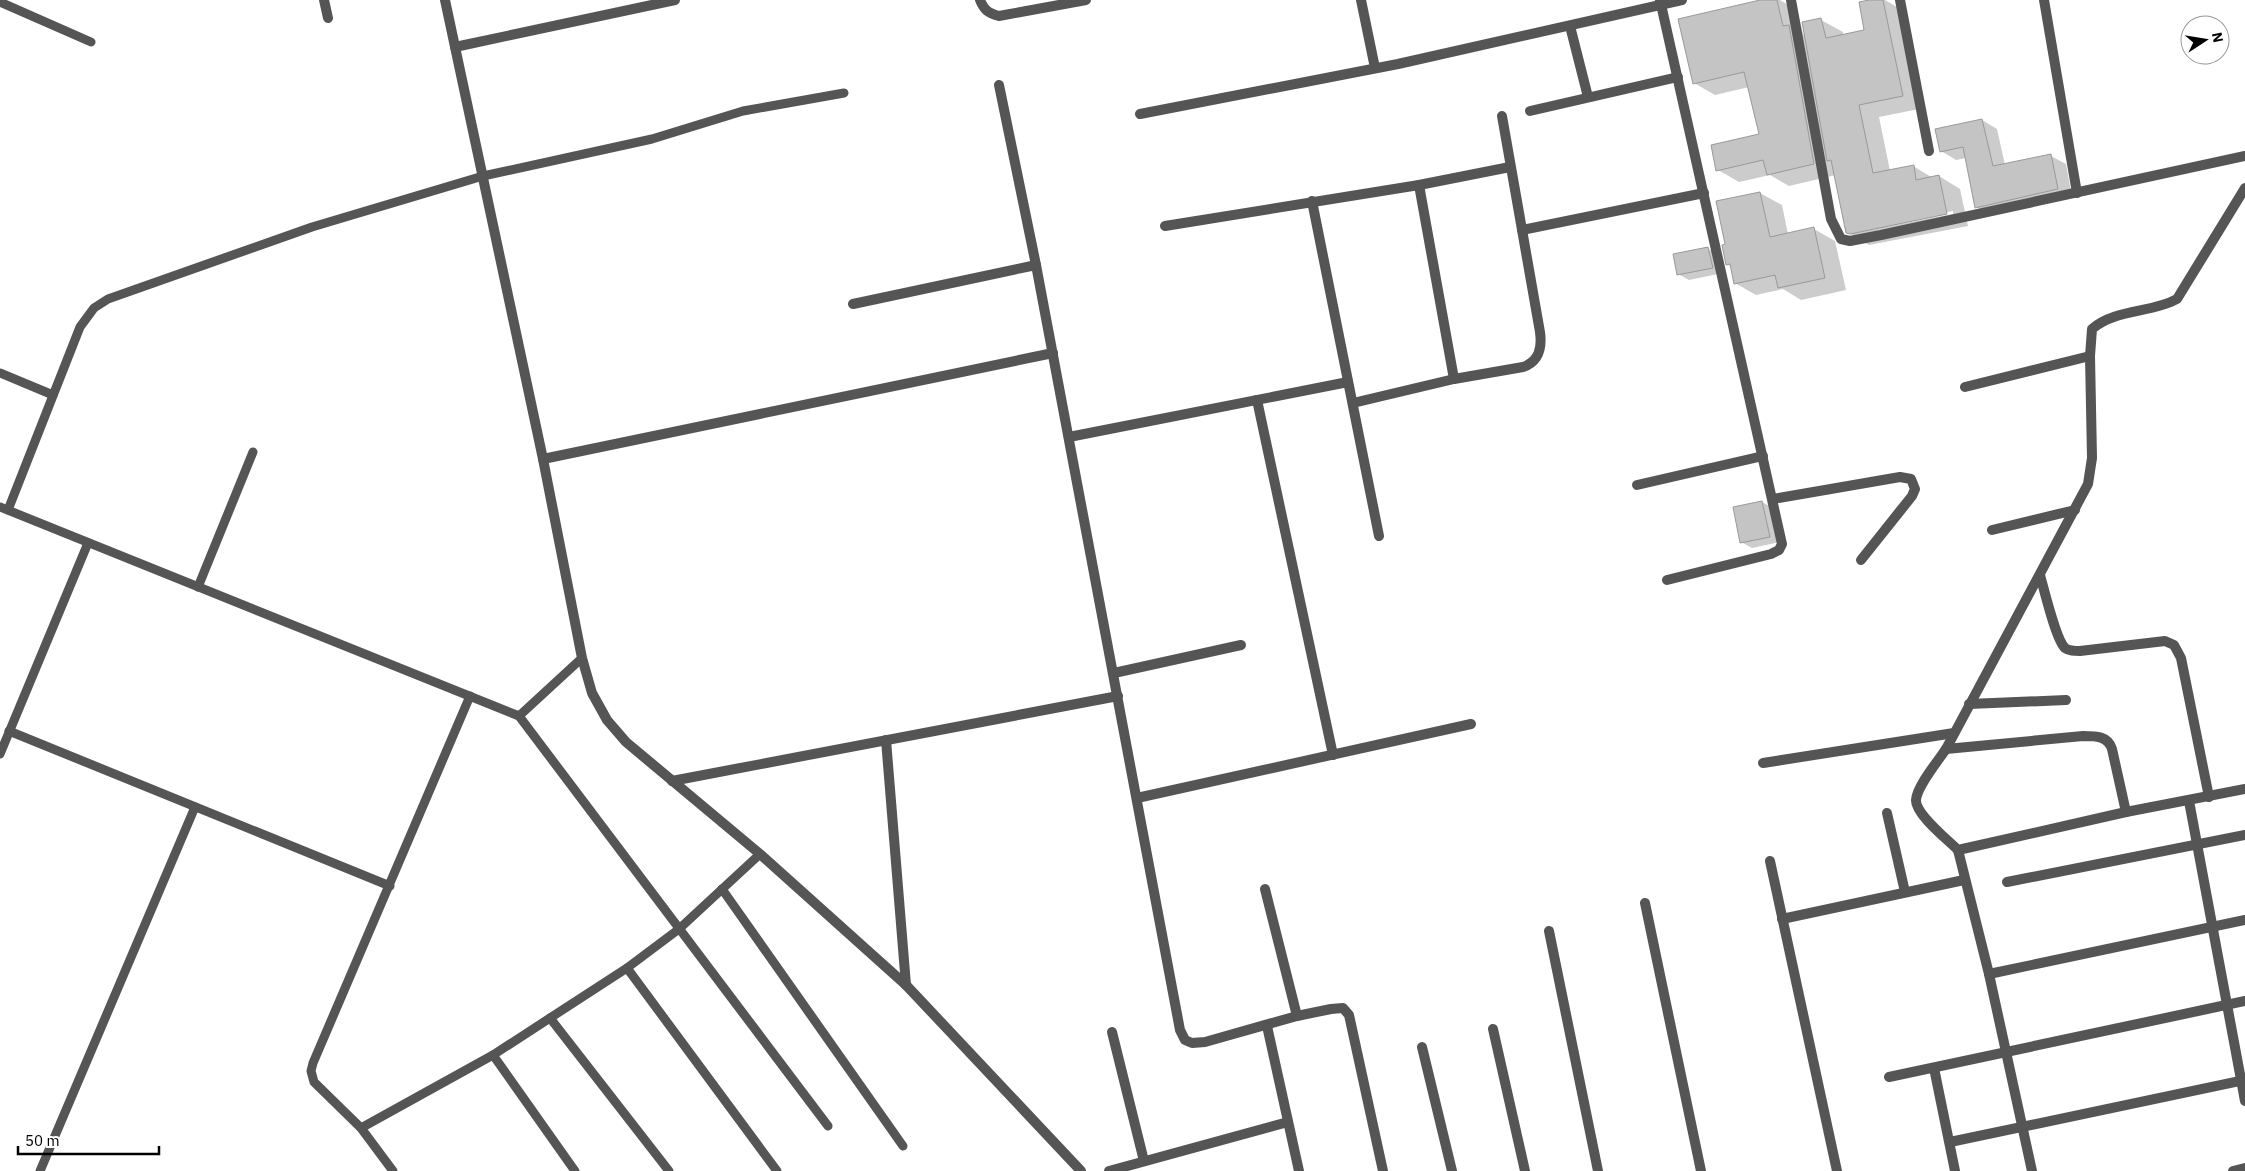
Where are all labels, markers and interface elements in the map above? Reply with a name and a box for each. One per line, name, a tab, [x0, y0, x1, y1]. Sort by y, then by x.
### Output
north arrow	[2180, 15, 2230, 65]
text: N	[2208, 30, 2228, 44]
scale bar	[18, 1124, 159, 1156]
text: 50 m	[25, 1131, 60, 1150]

